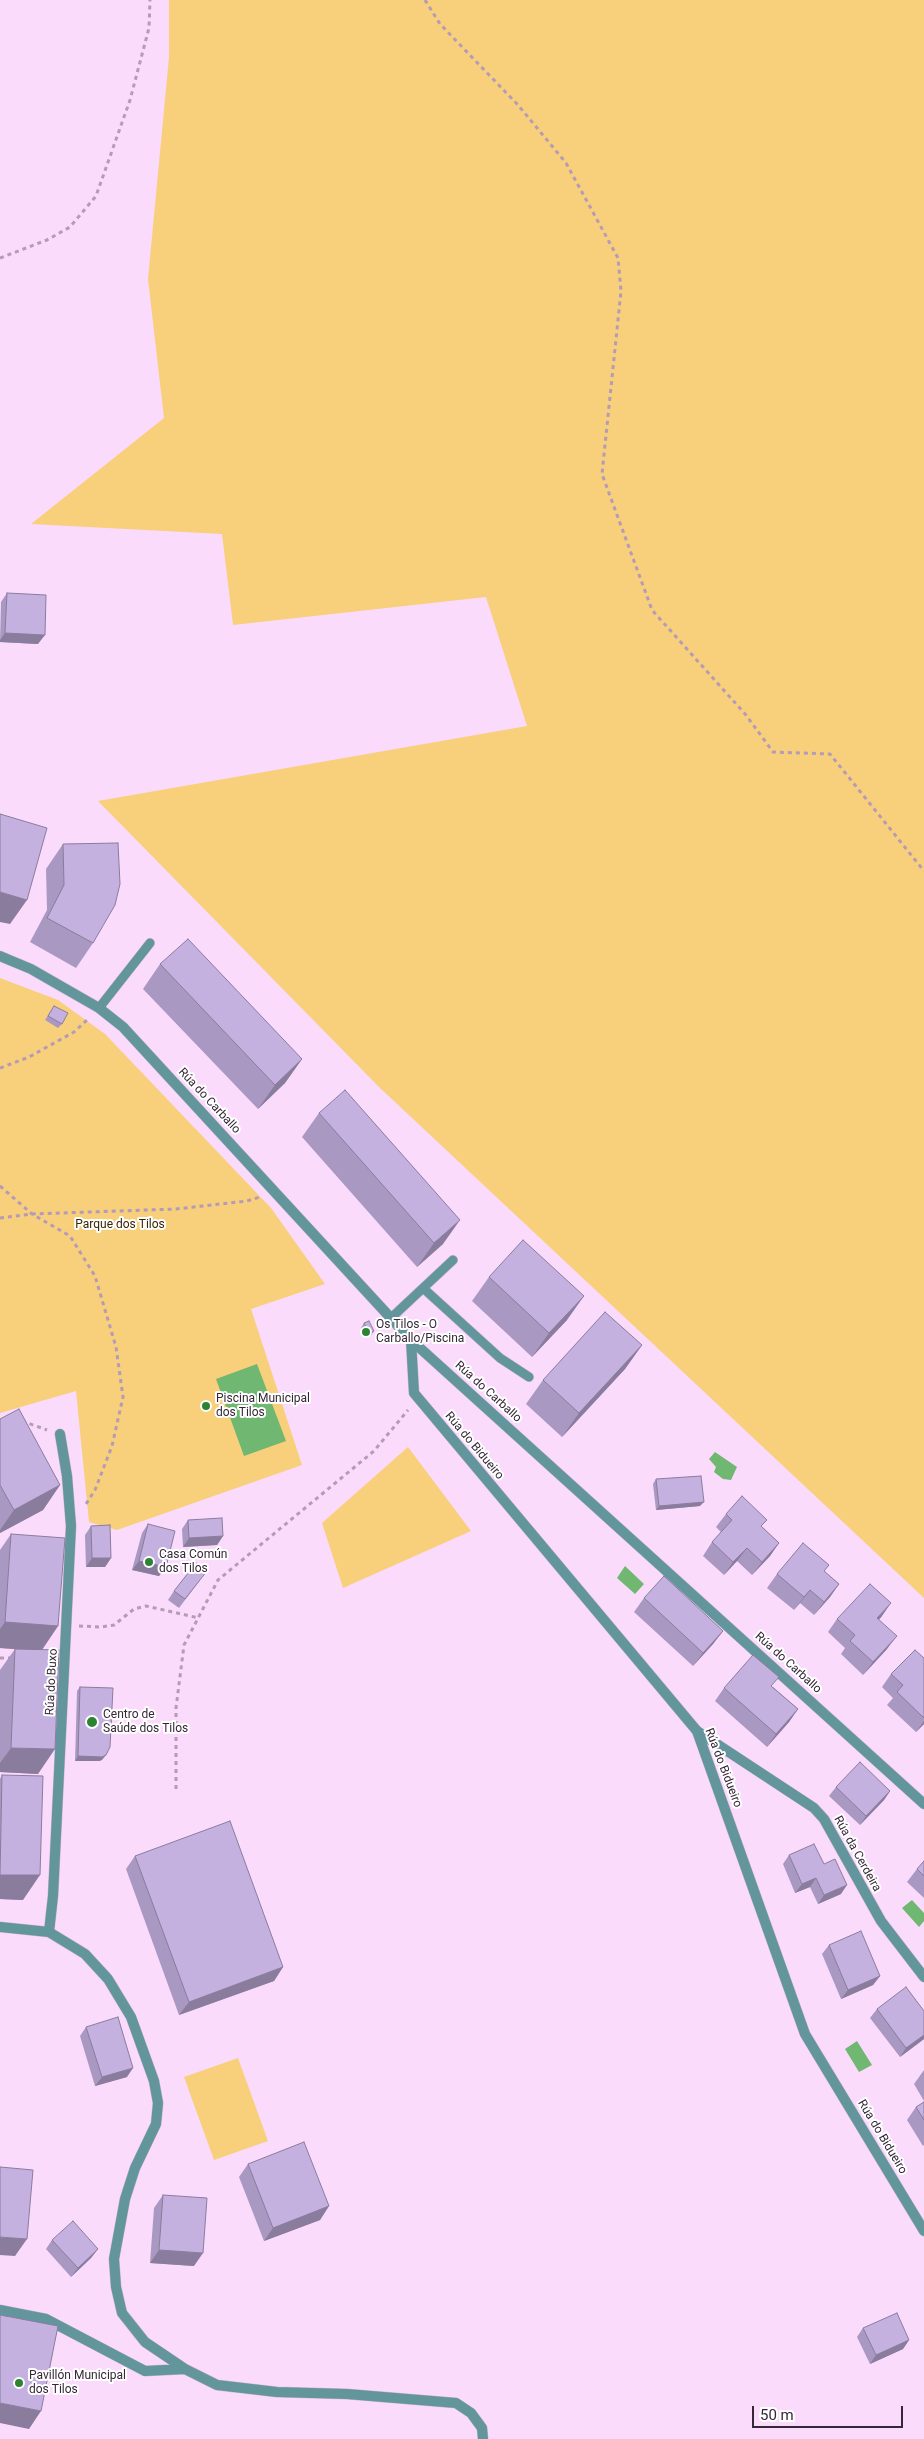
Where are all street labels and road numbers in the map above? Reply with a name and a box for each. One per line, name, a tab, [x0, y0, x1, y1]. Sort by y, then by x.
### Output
street label: Rúa do Carballo	[175, 1065, 243, 1137]
street label: Rúa do Carballo	[452, 1358, 524, 1426]
street label: Rúa do Bidueiro	[442, 1409, 506, 1483]
street label: Rúa do Carballo	[752, 1629, 824, 1697]
street label: Rúa do Buxo	[43, 1648, 61, 1716]
street label: Rúa do Bidueiro	[701, 1726, 745, 1810]
street label: Rúa da Cerdeira	[830, 1814, 884, 1894]
street label: Rúa do Bidueiro	[854, 2097, 910, 2177]

